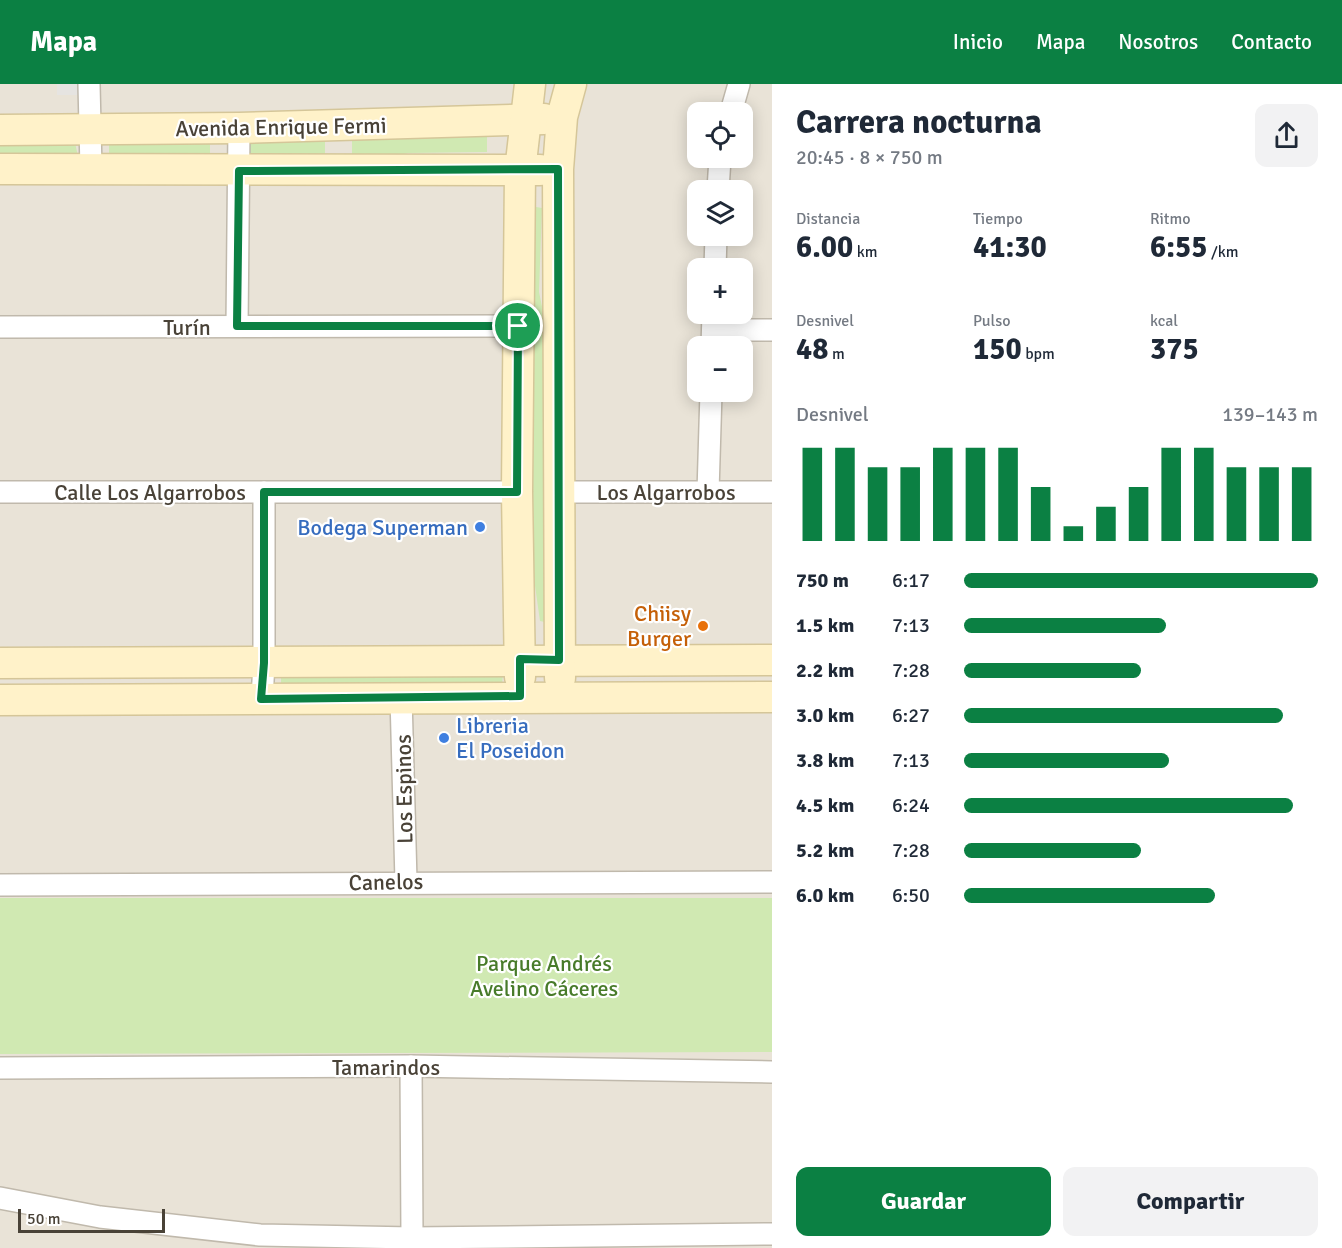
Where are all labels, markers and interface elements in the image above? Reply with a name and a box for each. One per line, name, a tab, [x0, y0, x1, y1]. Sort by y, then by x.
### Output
text: Mapa	[30, 25, 97, 59]
text: Inicio	[953, 29, 1003, 55]
text: Mapa	[1036, 29, 1085, 55]
text: Nosotros	[1118, 29, 1198, 55]
text: Contacto	[1231, 29, 1312, 55]
map controls	[687, 102, 753, 402]
button: locate	[687, 102, 753, 168]
text: Carrera nocturna	[796, 102, 1042, 143]
button: share	[1255, 104, 1318, 167]
street label: Avenida Enrique Fermi	[175, 112, 387, 142]
text: 20:45 · 8 × 750 m	[796, 145, 943, 170]
button: layers	[687, 180, 753, 246]
text: Distancia	[796, 209, 860, 229]
text: Tiempo	[973, 209, 1023, 229]
text: Ritmo	[1150, 209, 1191, 229]
text: 6.00	[796, 229, 853, 266]
text: 41:30	[973, 229, 1047, 266]
text: 6:55	[1150, 229, 1207, 266]
text: km	[853, 242, 878, 262]
text: /km	[1207, 242, 1239, 262]
button: +	[687, 258, 753, 324]
pin	[492, 300, 543, 351]
icon: arrive	[501, 309, 534, 342]
text: Desnivel	[796, 311, 854, 331]
text: Pulso	[973, 311, 1011, 331]
text: kcal	[1150, 311, 1178, 331]
street label: Turín	[163, 314, 211, 341]
text: 48	[796, 331, 828, 368]
text: 150	[973, 331, 1022, 368]
text: 375	[1150, 331, 1199, 368]
button: −	[687, 336, 753, 402]
text: m	[828, 344, 845, 364]
text: bpm	[1022, 344, 1055, 364]
text: Desnivel	[796, 402, 869, 427]
text: 139–143 m	[1222, 402, 1318, 427]
street label: Calle Los Algarrobos	[54, 479, 246, 506]
street label: Los Algarrobos	[596, 479, 736, 506]
place label: Bodega Superman	[297, 514, 468, 541]
marker: Bodega Superman	[473, 520, 487, 534]
text: 750 m	[796, 568, 849, 593]
text: 6:17	[892, 568, 930, 593]
place label: Chiisy Burger	[627, 600, 692, 652]
text: 1.5 km	[796, 613, 854, 638]
text: 7:13	[892, 613, 930, 638]
marker: Chiisy Burger	[696, 619, 710, 633]
text: 2.2 km	[796, 658, 854, 683]
text: 7:28	[892, 658, 930, 683]
text: 3.0 km	[796, 703, 854, 728]
text: 6:27	[892, 703, 930, 728]
place label: Libreria El Poseidon	[456, 712, 565, 764]
marker: Libreria El Poseidon	[437, 731, 451, 745]
street label: Los Espinos	[390, 734, 418, 844]
text: 3.8 km	[796, 748, 854, 773]
text: 7:13	[892, 748, 930, 773]
text: 4.5 km	[796, 793, 854, 818]
text: 6:24	[892, 793, 930, 818]
text: 5.2 km	[796, 838, 854, 863]
text: 7:28	[892, 838, 930, 863]
street label: Canelos	[348, 868, 424, 896]
text: 6.0 km	[796, 883, 854, 908]
text: 6:50	[892, 883, 930, 908]
park label: Parque Andrés Avelino Cáceres	[470, 950, 618, 1002]
street label: Tamarindos	[332, 1054, 440, 1081]
button: Guardar	[796, 1167, 1051, 1236]
button: Compartir	[1063, 1167, 1318, 1236]
scale bar	[18, 1206, 165, 1234]
text: 50 m	[27, 1209, 61, 1229]

